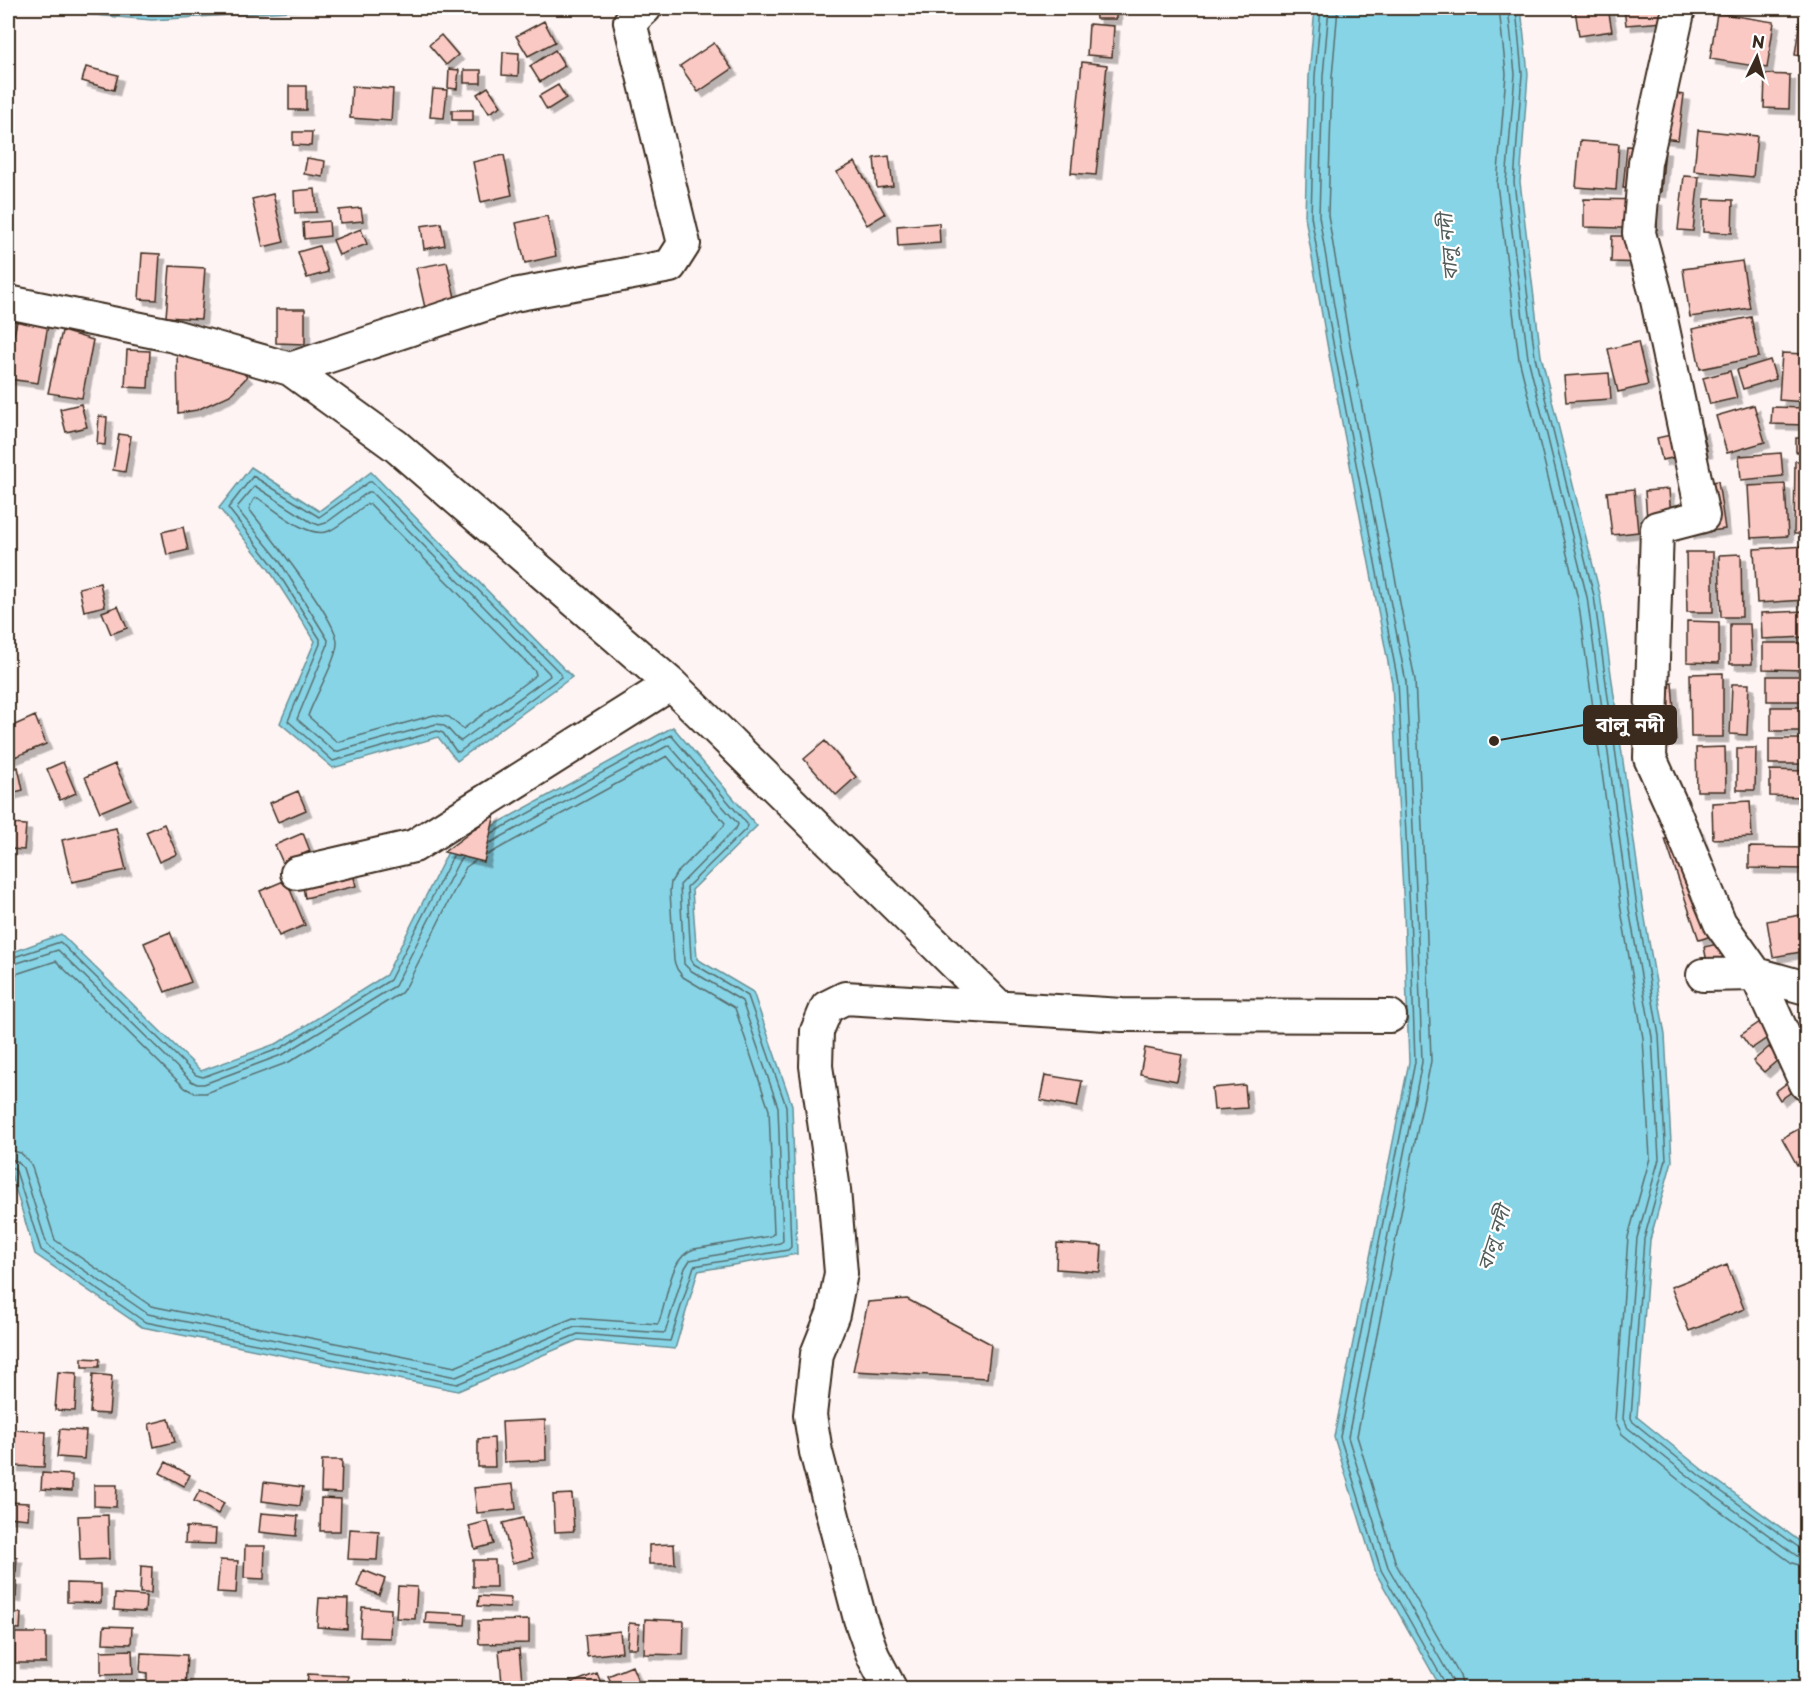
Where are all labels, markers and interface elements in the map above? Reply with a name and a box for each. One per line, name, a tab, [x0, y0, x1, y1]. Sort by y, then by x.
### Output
north arrow	[1727, 27, 1787, 87]
text: N	[1751, 29, 1766, 54]
water label: বালু নদী	[1429, 209, 1465, 282]
callout: বালু নদী	[1584, 706, 1676, 744]
text: বালু নদী	[1595, 709, 1665, 739]
water label: বালু নদী	[1468, 1198, 1519, 1274]

